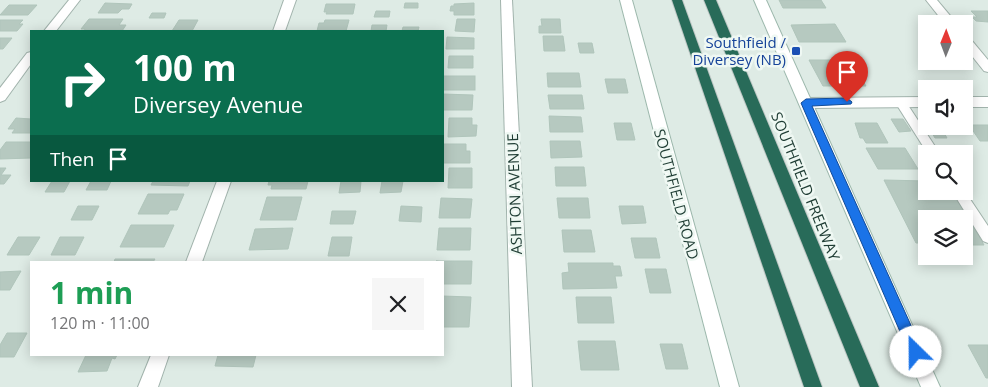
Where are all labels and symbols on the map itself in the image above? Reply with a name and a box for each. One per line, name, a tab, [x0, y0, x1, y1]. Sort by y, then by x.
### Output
north arrow	[918, 15, 972, 70]
place label: Southfield / Diversey (NB)	[692, 32, 786, 69]
marker: Southfield / Diversey (NB)	[790, 45, 802, 57]
pin	[826, 51, 868, 102]
street label: SOUTHFIELD FREEWAY	[767, 109, 845, 264]
street label: SOUTHFIELD ROAD	[650, 127, 704, 261]
street label: ASHTON AVENUE	[502, 133, 526, 255]
position arrow	[889, 325, 941, 377]

